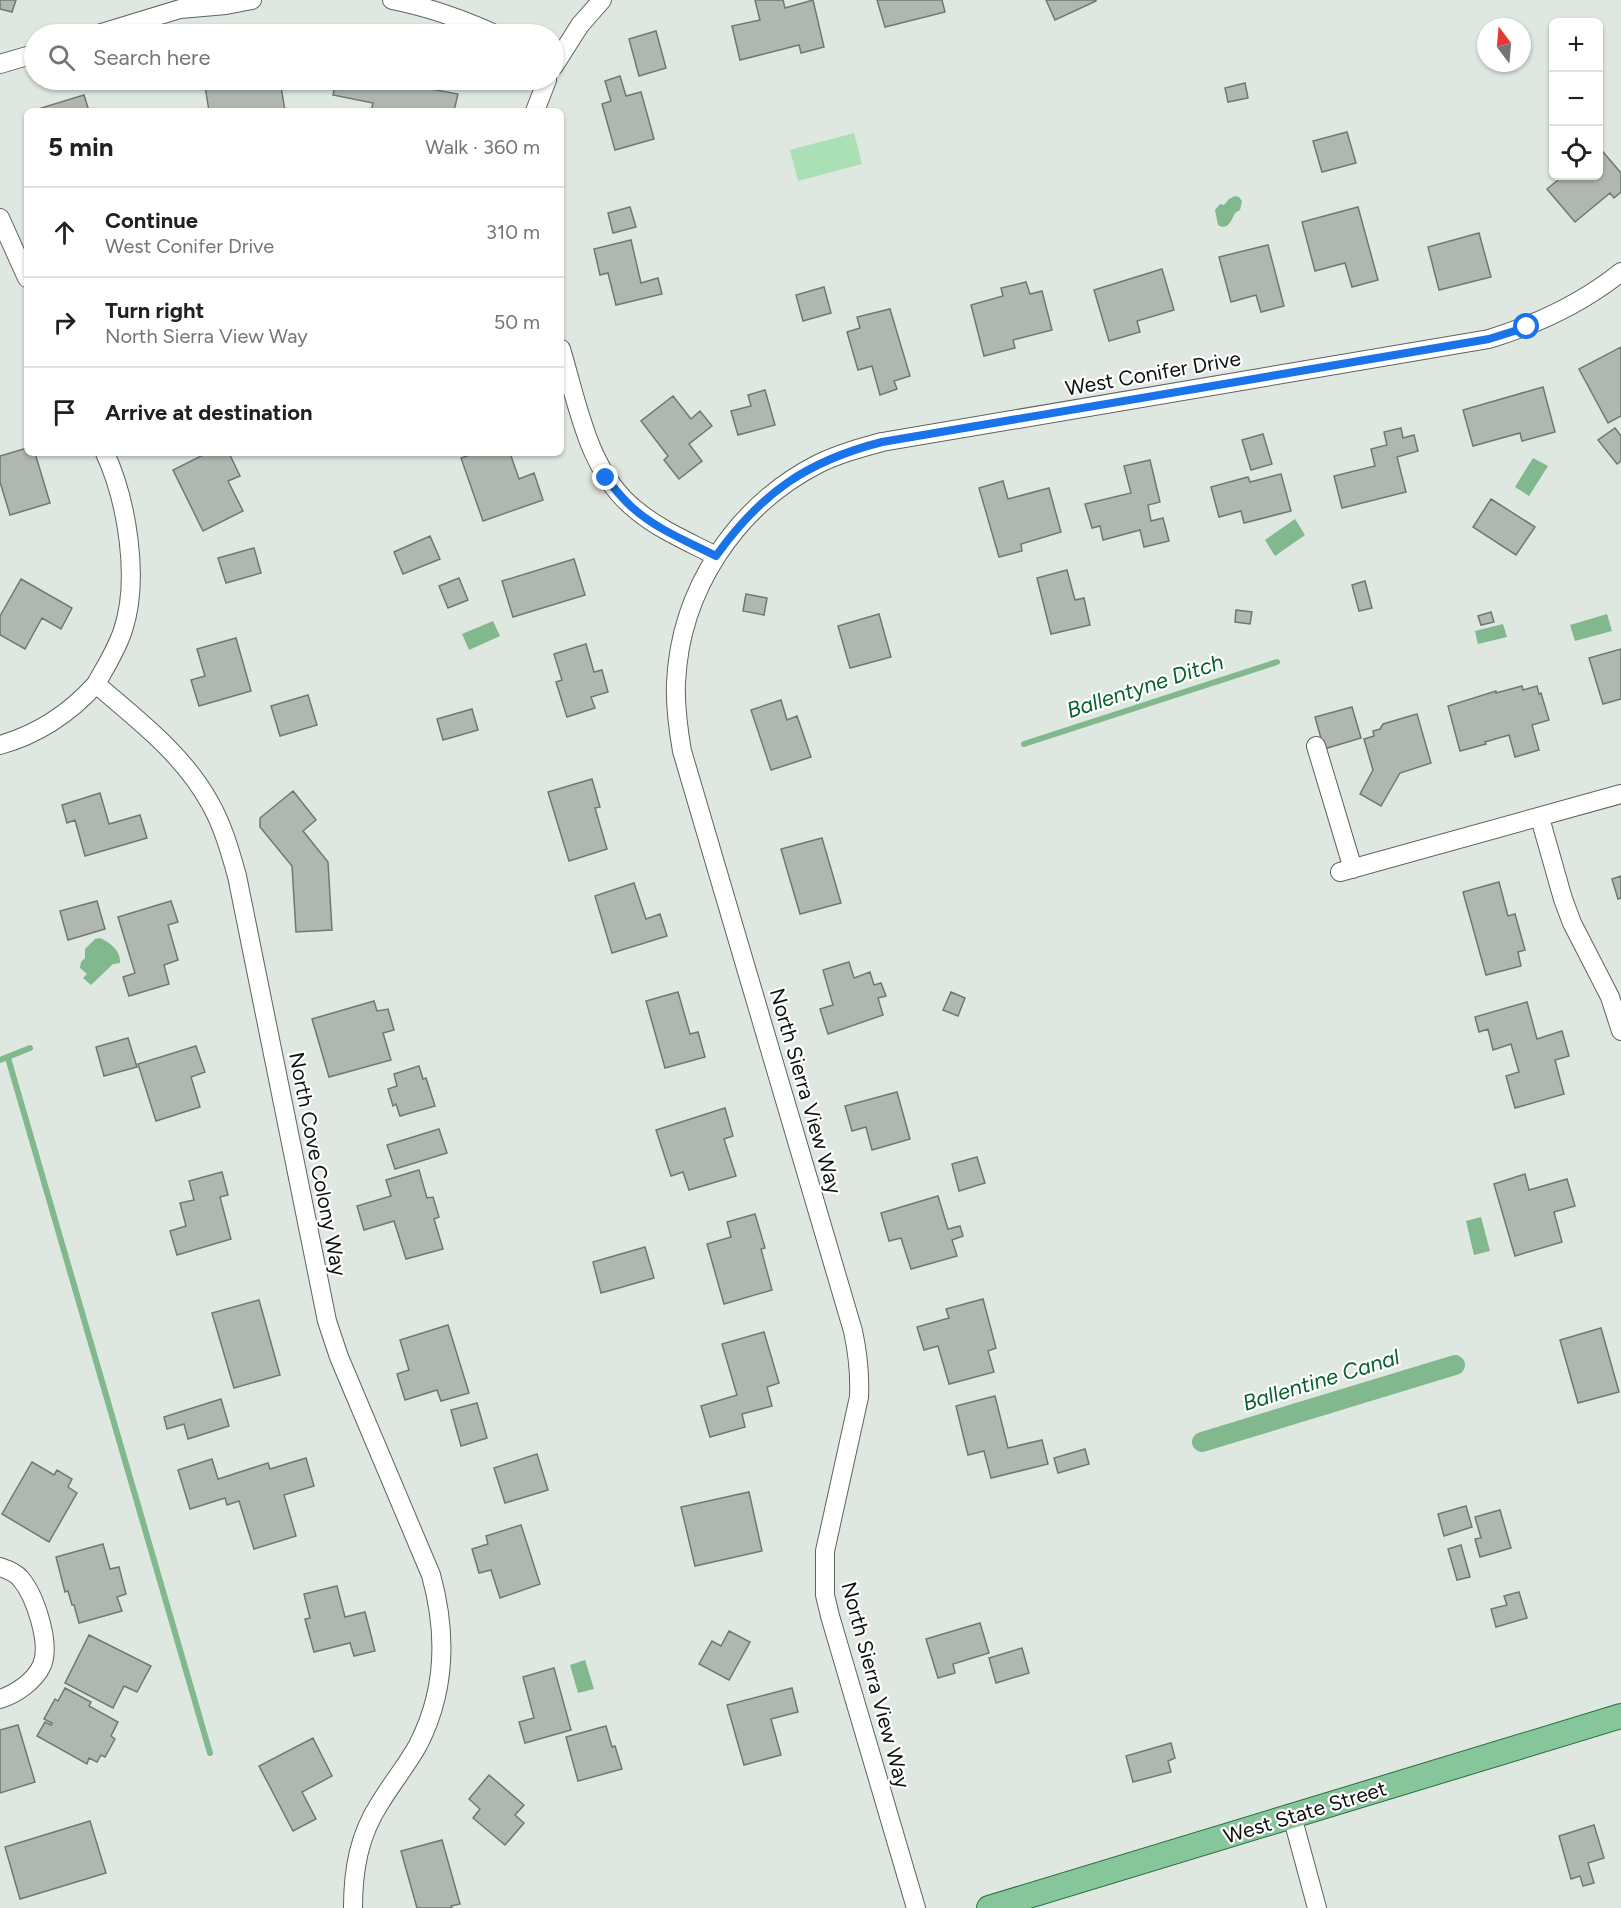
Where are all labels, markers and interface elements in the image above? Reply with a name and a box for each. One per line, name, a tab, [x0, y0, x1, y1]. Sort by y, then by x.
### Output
north arrow	[1477, 18, 1531, 72]
map controls	[1549, 18, 1603, 180]
button: +	[1549, 18, 1603, 72]
search box	[24, 24, 564, 90]
icon: search	[45, 41, 78, 74]
text: Search here	[93, 44, 211, 71]
button: −	[1549, 72, 1603, 126]
button: locate	[1549, 126, 1603, 180]
text: 5 min	[48, 131, 114, 163]
text: Walk · 360 m	[425, 135, 540, 159]
text: Continue	[105, 207, 198, 234]
icon: ahead	[48, 216, 81, 249]
text: 310 m	[486, 220, 540, 244]
text: West Conifer Drive	[105, 234, 274, 258]
text: Turn right	[105, 297, 204, 324]
icon: right	[48, 306, 81, 339]
text: 50 m	[494, 310, 540, 334]
route start	[1513, 313, 1539, 339]
text: North Sierra View Way	[105, 324, 308, 348]
street label: West Conifer Drive	[1063, 345, 1243, 401]
icon: arrive	[48, 396, 81, 429]
text: Arrive at destination	[105, 399, 313, 426]
route end	[592, 464, 618, 490]
water label: Ballentyne Ditch	[1063, 648, 1227, 724]
street label: North Sierra View Way	[765, 985, 847, 1197]
street label: North Cove Colony Way	[284, 1050, 352, 1278]
water label: Ballentine Canal	[1239, 1343, 1403, 1417]
street label: North Sierra View Way	[836, 1579, 916, 1791]
street label: West State Street	[1221, 1775, 1389, 1849]

